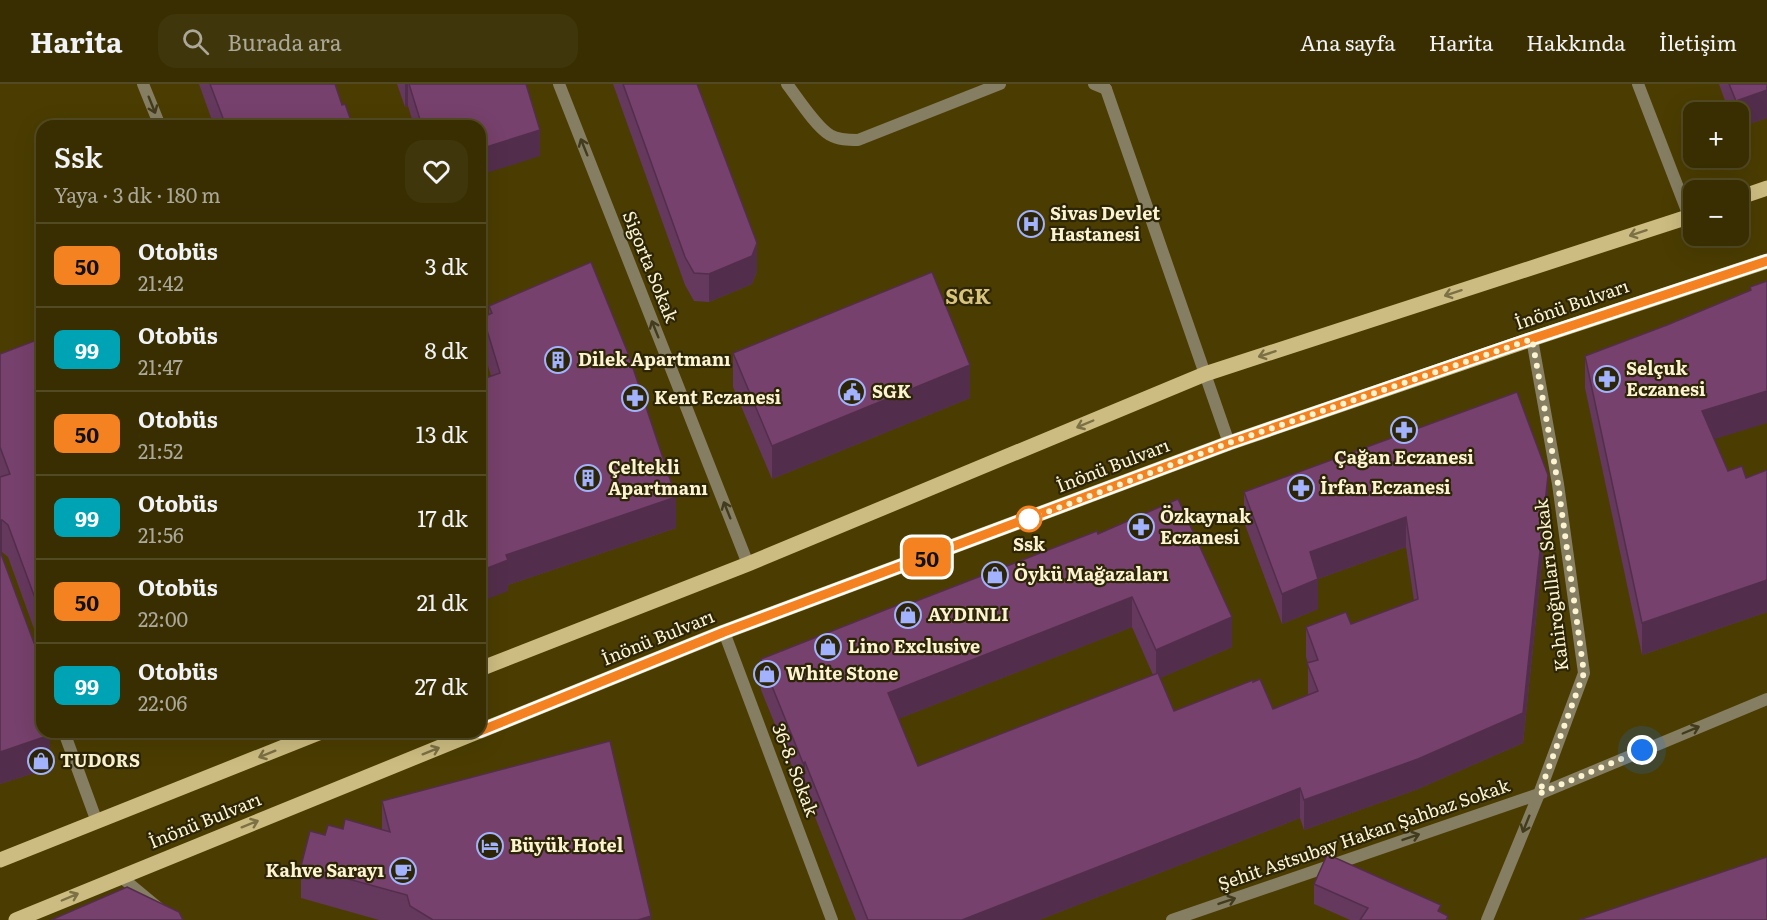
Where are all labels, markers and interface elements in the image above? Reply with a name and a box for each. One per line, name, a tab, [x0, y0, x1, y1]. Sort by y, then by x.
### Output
search box	[158, 14, 578, 68]
text: Harita	[30, 20, 122, 62]
icon: search	[179, 25, 212, 58]
text: Burada ara	[227, 25, 342, 58]
text: Ana sayfa	[1300, 26, 1396, 57]
text: Harita	[1429, 26, 1493, 57]
text: Hakkında	[1526, 26, 1626, 57]
text: İletişim	[1659, 26, 1737, 57]
one-way arrow	[147, 95, 158, 114]
map controls	[1683, 102, 1749, 246]
button: +	[1683, 102, 1749, 168]
text: Ssk	[54, 135, 103, 177]
one-way arrow	[578, 138, 589, 157]
button: heart	[405, 140, 468, 203]
text: Yaya · 3 dk · 180 m	[54, 179, 221, 209]
button: −	[1683, 180, 1749, 246]
place label: Sivas Devlet Hastanesi	[1050, 199, 1160, 247]
street label: Sigorta Sokak	[617, 206, 686, 327]
hospital icon: Sivas Devlet Hastanesi	[1016, 209, 1046, 239]
one-way arrow	[1629, 228, 1648, 239]
text: Otobüs	[138, 234, 218, 267]
text: 3 dk	[425, 249, 468, 282]
text: 50	[75, 250, 99, 281]
text: 21:42	[138, 267, 184, 297]
street label: İnönü Bulvarı	[1511, 271, 1632, 336]
district label: SGK	[945, 279, 991, 310]
one-way arrow	[1444, 289, 1463, 300]
text: Otobüs	[138, 318, 218, 351]
one-way arrow	[649, 320, 660, 338]
text: 8 dk	[425, 333, 468, 366]
text: 99	[75, 334, 99, 365]
building icon: Dilek Apartmanı	[543, 345, 573, 375]
place label: Dilek Apartmanı	[578, 345, 731, 372]
one-way arrow	[1258, 349, 1277, 360]
text: 21:47	[138, 351, 183, 381]
place label: Selçuk Eczanesi	[1626, 354, 1706, 402]
pharmacy icon: Selçuk Eczanesi	[1592, 364, 1622, 394]
public building icon: SGK	[837, 377, 867, 407]
place label: SGK	[872, 377, 911, 404]
pharmacy icon: Kent Eczanesi	[620, 383, 650, 413]
place label: Kent Eczanesi	[654, 383, 781, 410]
text: Otobüs	[138, 402, 218, 435]
pharmacy icon: Çağan Eczanesi	[1389, 415, 1419, 445]
text: 13 dk	[416, 417, 468, 450]
text: 50	[75, 418, 99, 449]
one-way arrow	[1077, 419, 1095, 430]
street label: İnönü Bulvarı	[1052, 431, 1173, 499]
text: 21:52	[138, 435, 183, 465]
place label: Çağan Eczanesi	[1334, 443, 1474, 470]
place label: Çeltekli Apartmanı	[608, 453, 708, 501]
building icon: Çeltekli Apartmanı	[573, 463, 603, 493]
pharmacy icon: İrfan Eczanesi	[1286, 473, 1316, 503]
place label: İrfan Eczanesi	[1320, 473, 1451, 500]
text: Otobüs	[138, 486, 218, 519]
street label: Kahiroğulları Sokak	[1526, 496, 1574, 673]
text: 17 dk	[417, 501, 468, 534]
one-way arrow	[721, 501, 732, 520]
text: 99	[75, 502, 99, 533]
place label: Özkaynak Eczanesi	[1160, 502, 1252, 550]
marker: Ssk	[1016, 506, 1042, 532]
pharmacy icon: Özkaynak Eczanesi	[1126, 512, 1156, 542]
text: 21:56	[138, 519, 184, 549]
place label: Ssk	[1013, 530, 1046, 557]
line badge: 50	[900, 538, 954, 576]
text: 50	[915, 542, 939, 573]
shop icon: Öykü Mağazaları	[980, 560, 1010, 590]
place label: Öykü Mağazaları	[1014, 560, 1169, 587]
text: Otobüs	[138, 570, 218, 603]
text: 21 dk	[417, 585, 468, 618]
text: 50	[75, 586, 99, 617]
shop icon: AYDINLI	[893, 600, 923, 630]
place label: AYDINLI	[928, 600, 1009, 627]
street label: İnönü Bulvarı	[597, 602, 718, 671]
text: 22:00	[138, 603, 188, 633]
shop icon: Lino Exclusive	[813, 632, 843, 662]
place label: Lino Exclusive	[848, 632, 980, 659]
text: Otobüs	[138, 654, 218, 687]
shop icon: White Stone	[752, 659, 782, 689]
place label: White Stone	[786, 659, 898, 686]
text: 27 dk	[415, 669, 468, 702]
text: 99	[75, 670, 99, 701]
text: 22:06	[138, 687, 187, 717]
street label: 36-8. Sokak	[766, 719, 827, 821]
one-way arrow	[1682, 724, 1700, 735]
your location	[1627, 735, 1657, 765]
one-way arrow	[421, 744, 440, 755]
shop icon: TUDORS	[26, 746, 56, 776]
place label: TUDORS	[60, 746, 140, 773]
one-way arrow	[258, 749, 276, 760]
street label: Şehit Astsubay Hakan Şahbaz Sokak	[1214, 771, 1514, 896]
street label: İnönü Bulvarı	[144, 785, 265, 854]
one-way arrow	[1520, 814, 1531, 833]
one-way arrow	[241, 818, 259, 829]
hotel icon: Büyük Hotel	[475, 831, 505, 861]
place label: Büyük Hotel	[510, 831, 624, 858]
one-way arrow	[1401, 831, 1420, 842]
place label: Kahve Sarayı	[266, 856, 384, 883]
cafe icon: Kahve Sarayı	[388, 856, 418, 886]
one-way arrow	[60, 891, 79, 902]
one-way arrow	[1217, 895, 1236, 906]

